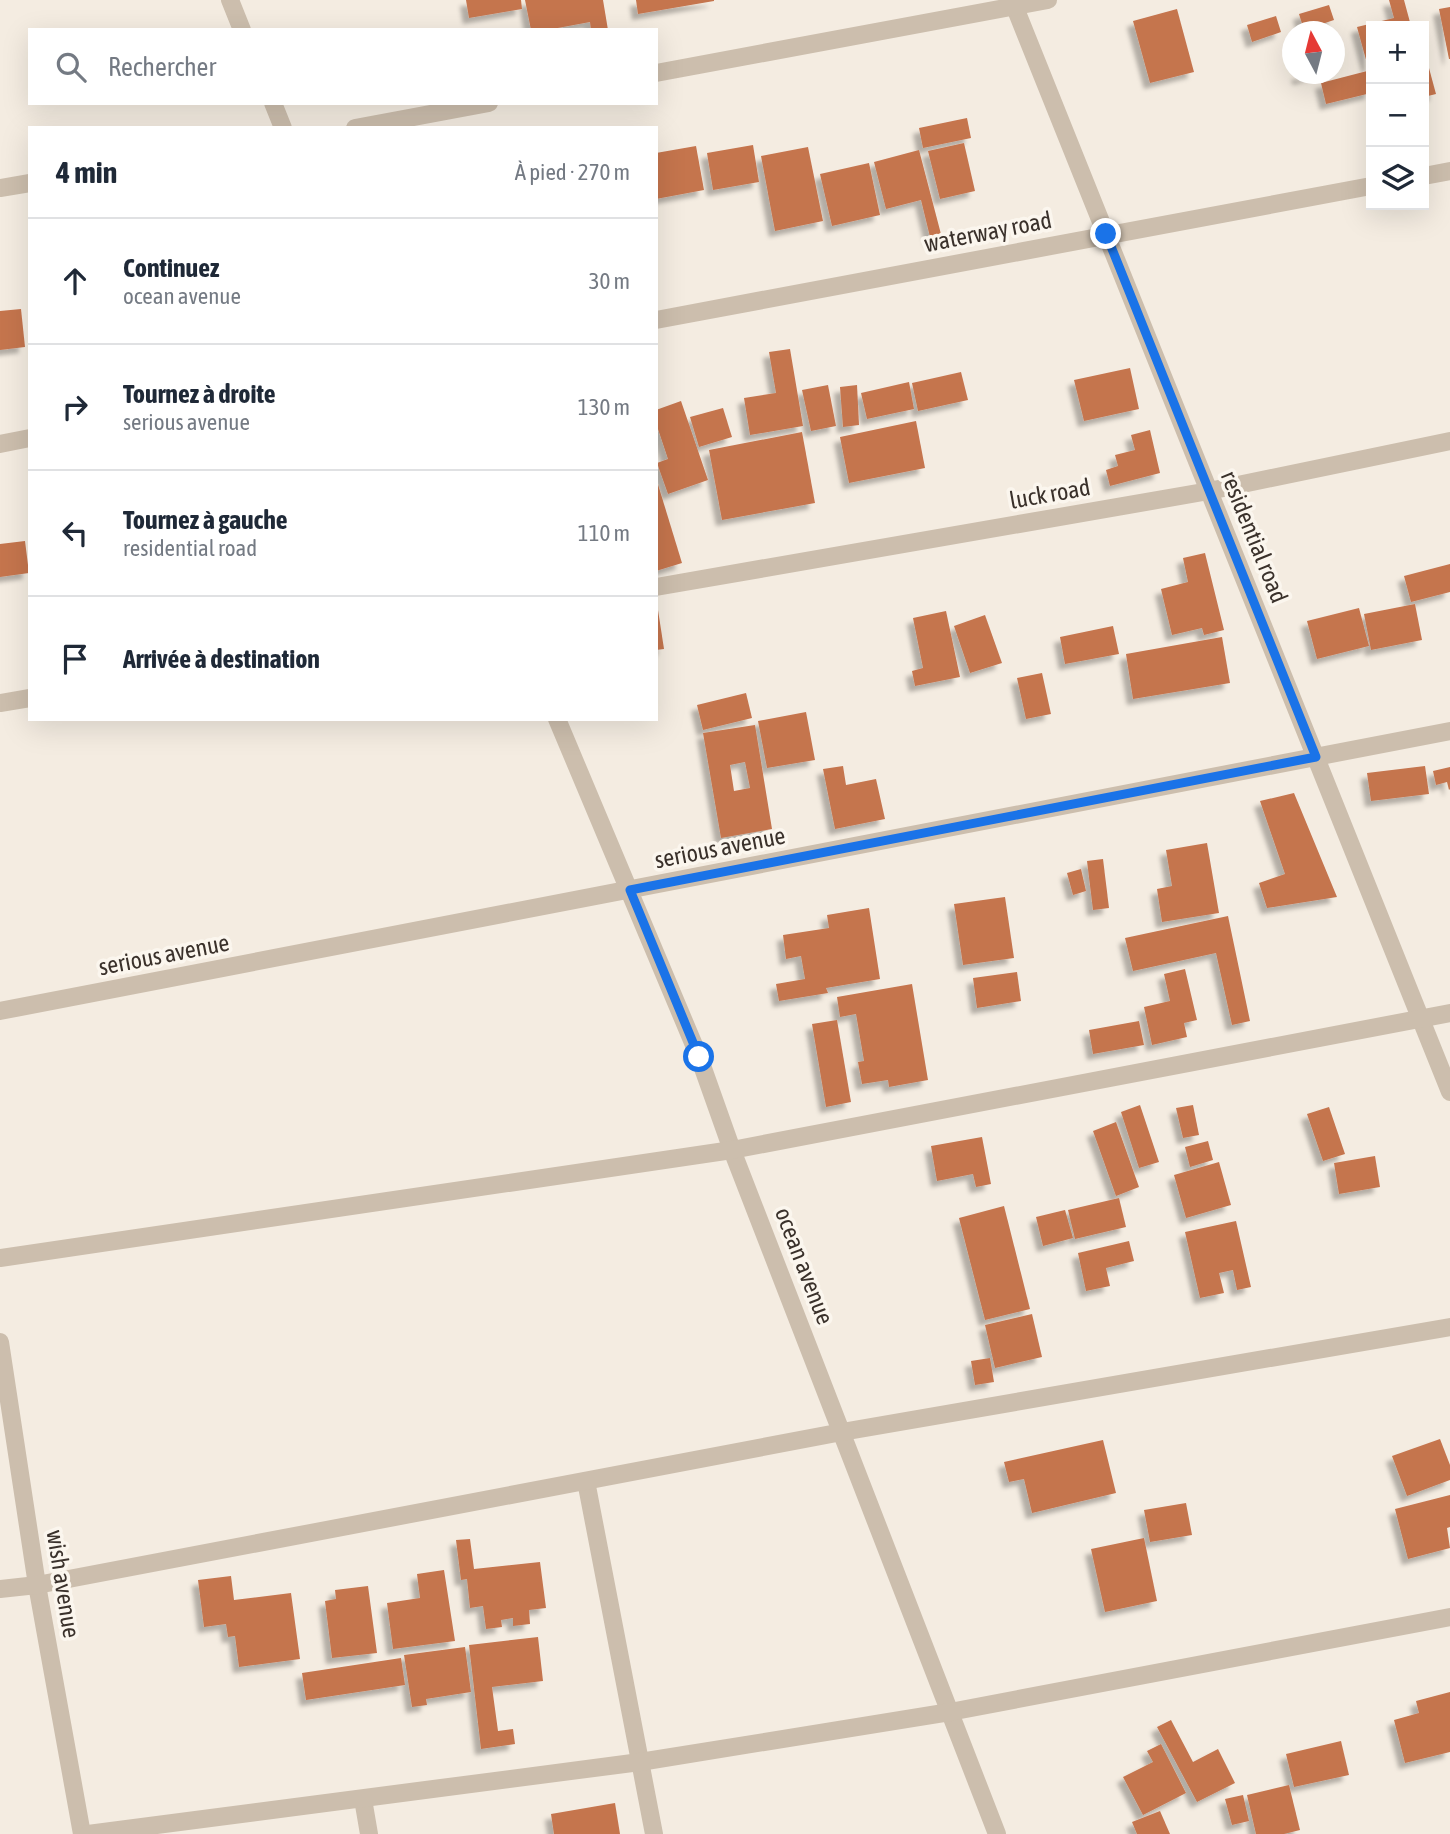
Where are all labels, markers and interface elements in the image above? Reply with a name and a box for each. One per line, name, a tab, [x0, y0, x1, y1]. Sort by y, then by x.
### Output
north arrow	[1282, 21, 1345, 84]
map controls	[1366, 21, 1429, 210]
button: +	[1366, 21, 1429, 84]
search box	[28, 28, 658, 105]
icon: search	[52, 48, 90, 86]
text: Rechercher	[108, 52, 216, 82]
button: −	[1366, 84, 1429, 147]
button: layers	[1366, 147, 1429, 210]
text: 4 min	[56, 155, 117, 189]
text: À pied · 270 m	[515, 159, 630, 185]
street label: waterway road	[922, 206, 1054, 257]
route end	[1090, 218, 1121, 249]
text: Continuez	[123, 253, 219, 283]
icon: ahead	[56, 262, 94, 300]
text: 30 m	[589, 268, 630, 294]
text: ocean avenue	[123, 283, 241, 309]
text: Tournez à droite	[123, 379, 276, 409]
icon: right	[56, 388, 94, 426]
text: 130 m	[578, 394, 630, 420]
text: serious avenue	[123, 409, 250, 435]
street label: residential road	[1216, 467, 1293, 607]
street label: luck road	[1007, 473, 1092, 514]
text: Tournez à gauche	[123, 505, 288, 535]
icon: left	[56, 514, 94, 552]
text: 110 m	[578, 520, 630, 546]
text: residential road	[123, 535, 257, 561]
icon: arrive	[56, 640, 94, 678]
text: Arrivée à destination	[123, 644, 320, 674]
street label: serious avenue	[652, 822, 787, 873]
street label: serious avenue	[96, 929, 231, 980]
route start	[683, 1041, 714, 1072]
street label: ocean avenue	[770, 1204, 839, 1328]
street label: wish avenue	[42, 1528, 85, 1640]

